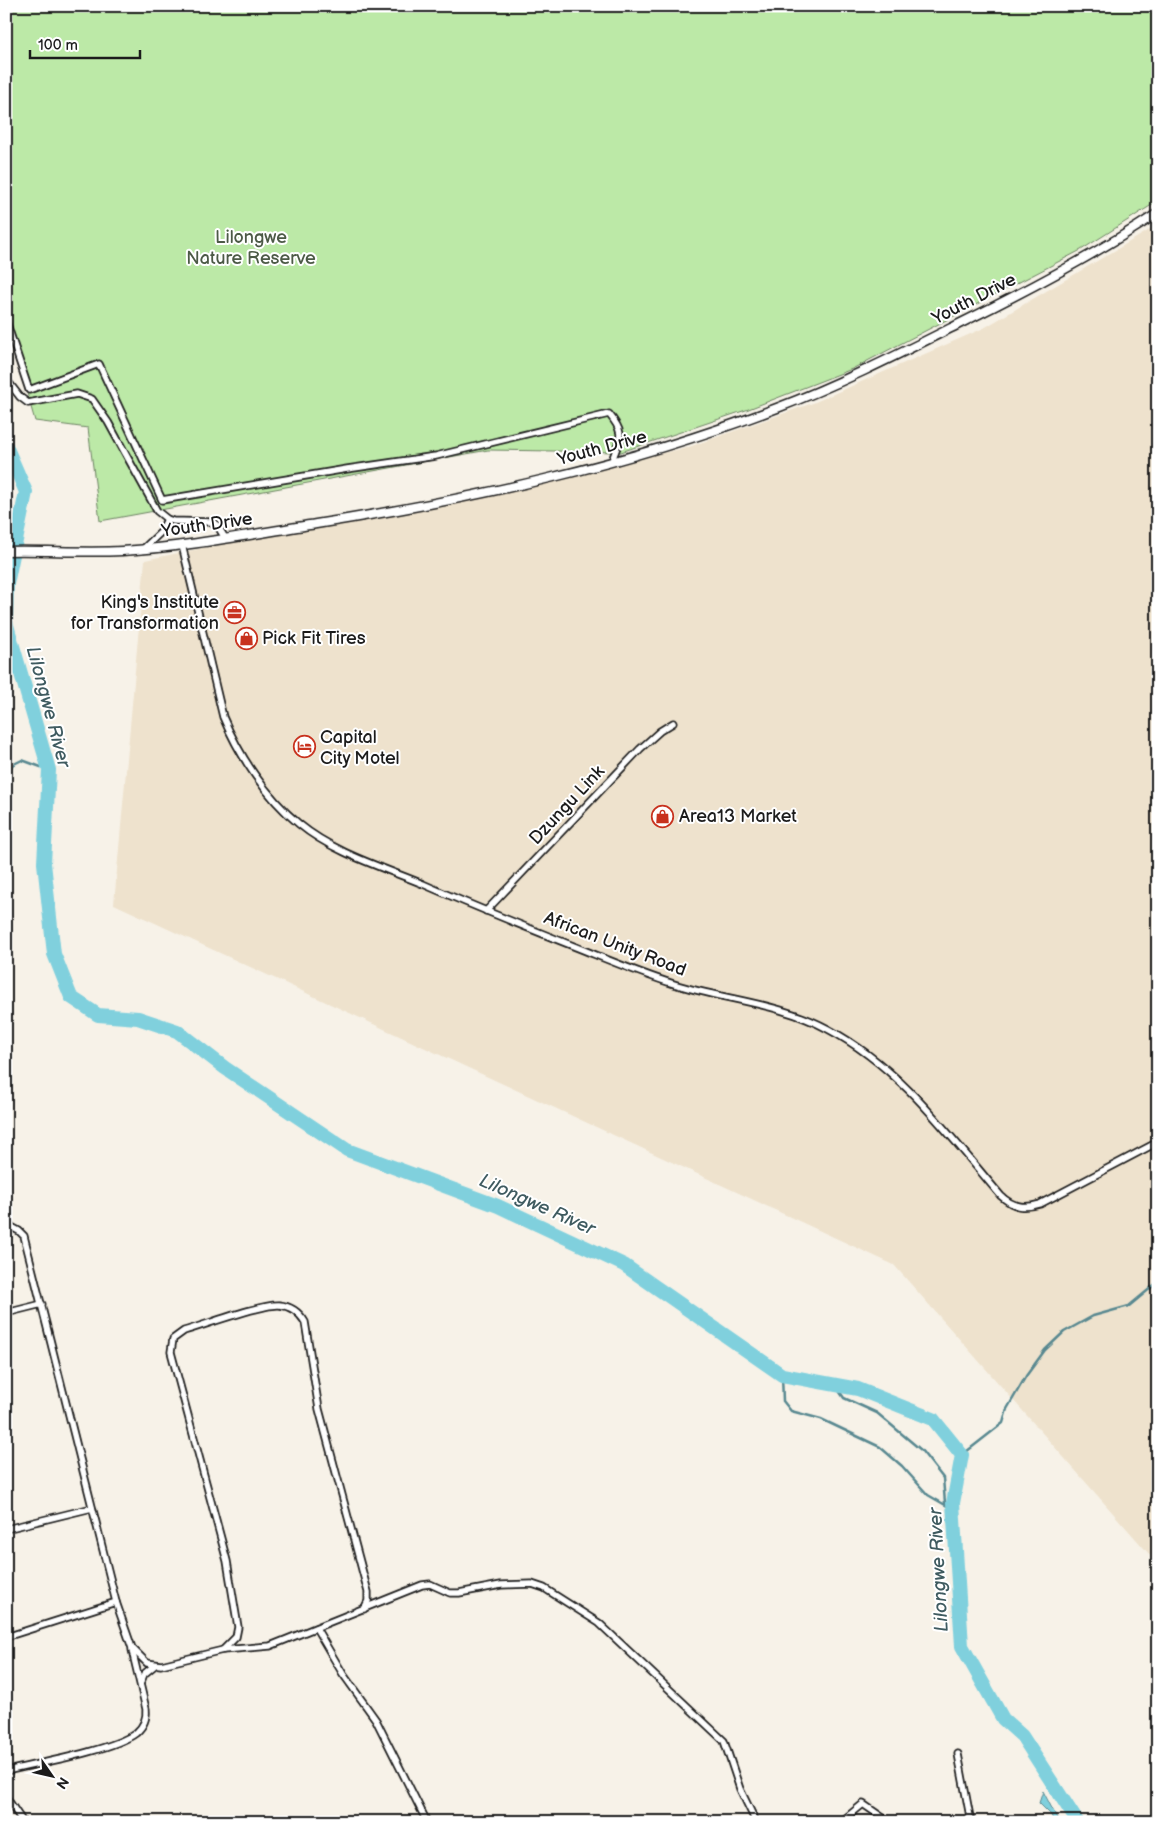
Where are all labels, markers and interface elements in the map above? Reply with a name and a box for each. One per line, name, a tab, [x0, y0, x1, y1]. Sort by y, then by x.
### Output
scale bar	[30, 28, 140, 60]
text: 100 m	[38, 36, 78, 55]
park label: Lilongwe Nature Reserve	[186, 227, 316, 269]
street label: Youth Drive	[927, 269, 1020, 330]
street label: Youth Drive	[554, 426, 649, 470]
street label: Youth Drive	[159, 508, 254, 542]
place label: King's Institute for Transformation	[71, 592, 219, 634]
office icon: King's Institute for Transformation	[223, 600, 247, 624]
shop icon: Pick Fit Tires	[234, 626, 258, 650]
place label: Pick Fit Tires	[262, 628, 366, 649]
water label: Lilongwe River	[21, 644, 75, 771]
place label: Capital City Motel	[320, 727, 400, 769]
hotel icon: Capital City Motel	[292, 735, 316, 759]
street label: Dzungu Link	[525, 761, 609, 849]
shop icon: Area13 Market	[651, 804, 675, 828]
place label: Area13 Market	[679, 806, 797, 827]
street label: African Unity Road	[541, 907, 689, 981]
water label: Lilongwe River	[476, 1169, 600, 1241]
water label: Lilongwe River	[924, 1506, 954, 1633]
north arrow	[28, 1750, 78, 1800]
text: N	[52, 1774, 72, 1792]

